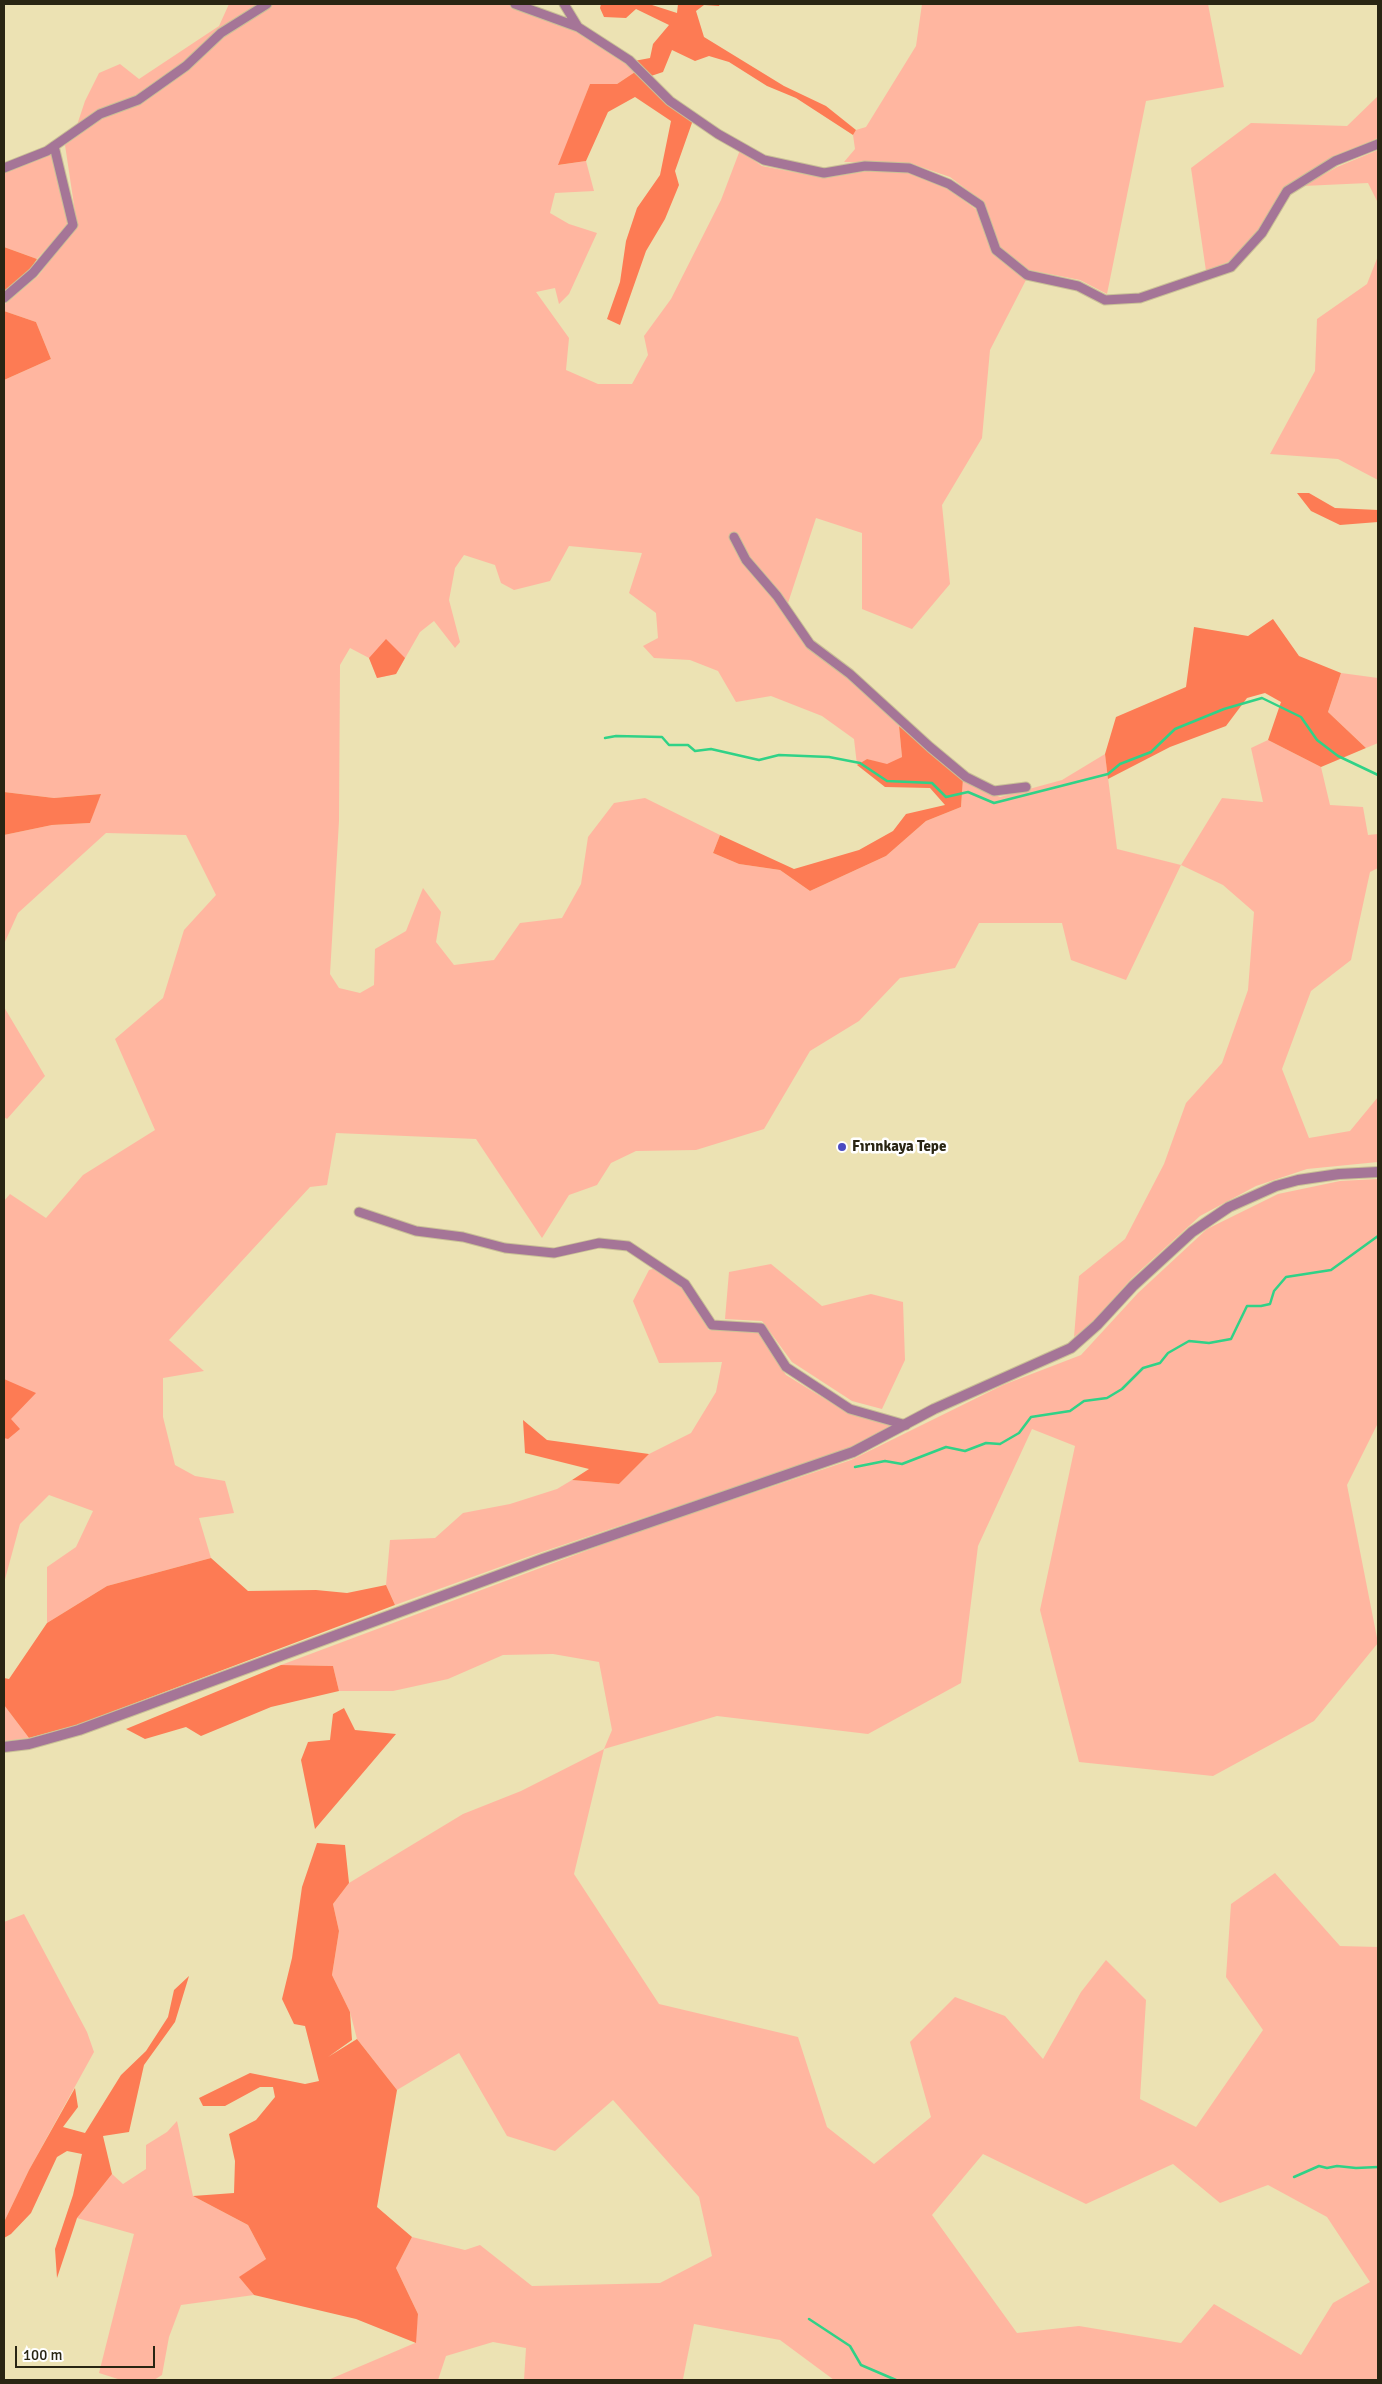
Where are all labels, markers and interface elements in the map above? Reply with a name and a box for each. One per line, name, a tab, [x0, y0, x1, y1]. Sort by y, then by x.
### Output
place label: Fırınkaya Tepe	[852, 1138, 946, 1156]
marker: Fırınkaya Tepe	[836, 1141, 848, 1153]
scale bar	[18, 2336, 158, 2368]
text: 100 m	[23, 2346, 63, 2364]

